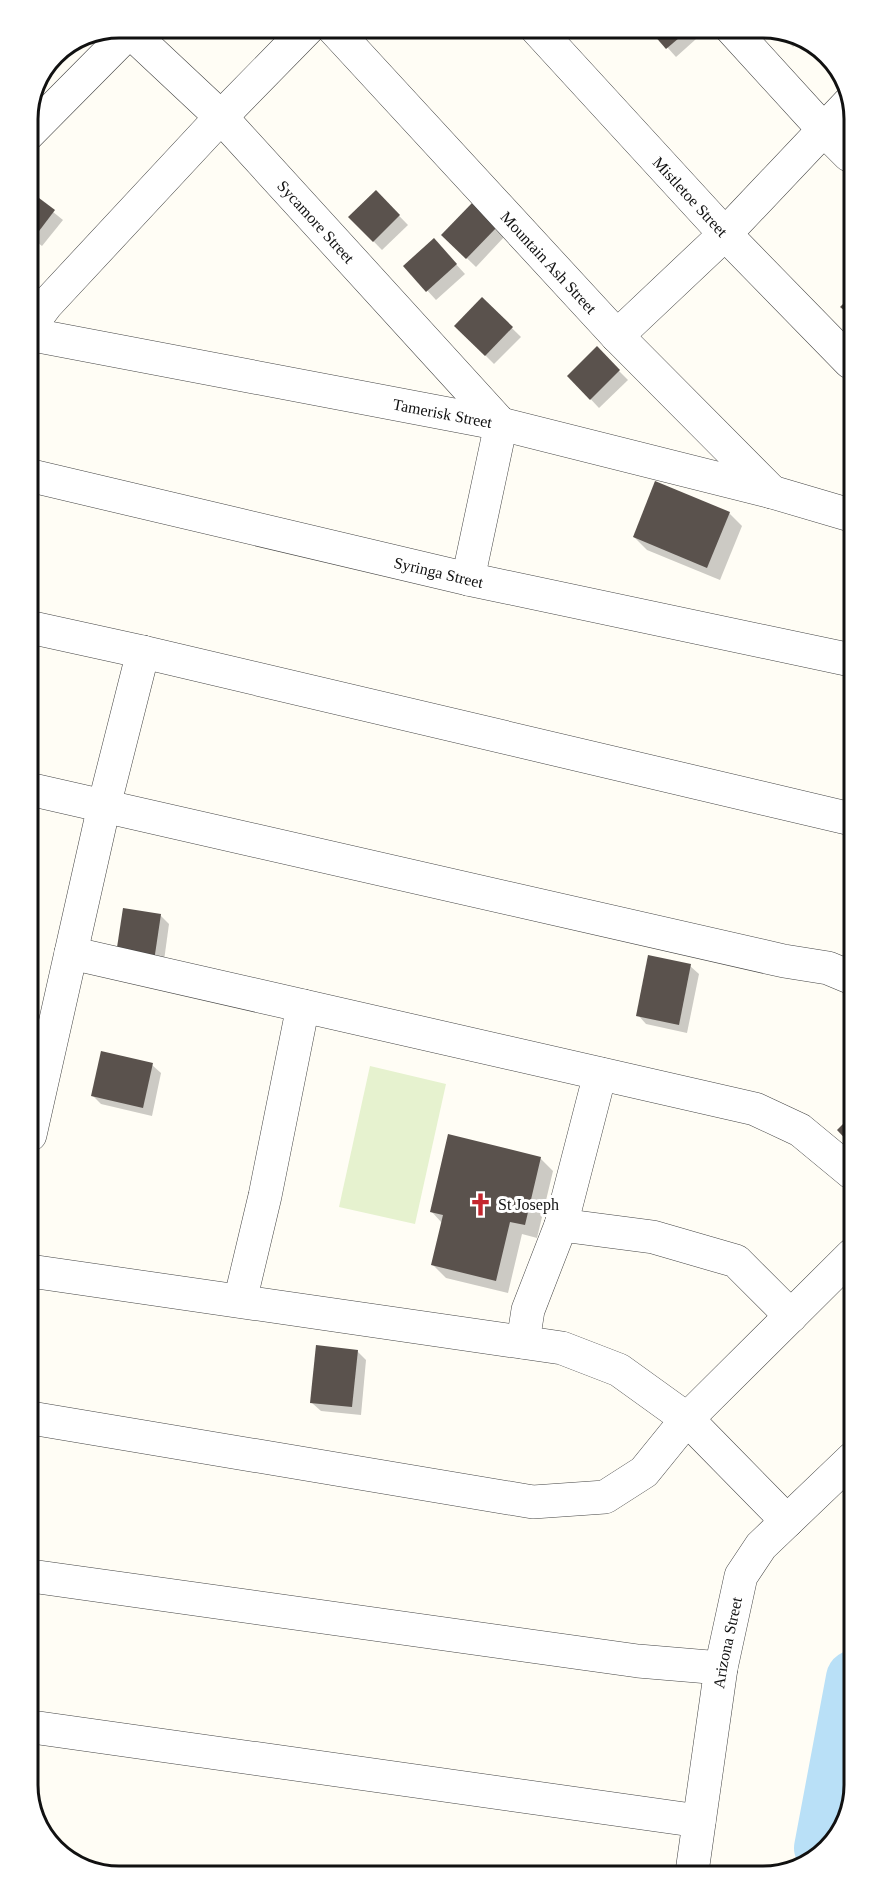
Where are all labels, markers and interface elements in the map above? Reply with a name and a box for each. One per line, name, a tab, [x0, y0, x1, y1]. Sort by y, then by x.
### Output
street label: Mistletoe Street	[650, 153, 732, 240]
street label: Sycamore Street	[275, 177, 358, 267]
street label: Mountain Ash Street	[498, 208, 601, 317]
street label: Tamerisk Street	[392, 395, 494, 431]
street label: Syringa Street	[392, 553, 485, 591]
church icon: St Joseph	[467, 1191, 493, 1217]
place label: St Joseph	[498, 1196, 559, 1214]
street label: Arizona Street	[710, 1595, 745, 1690]

